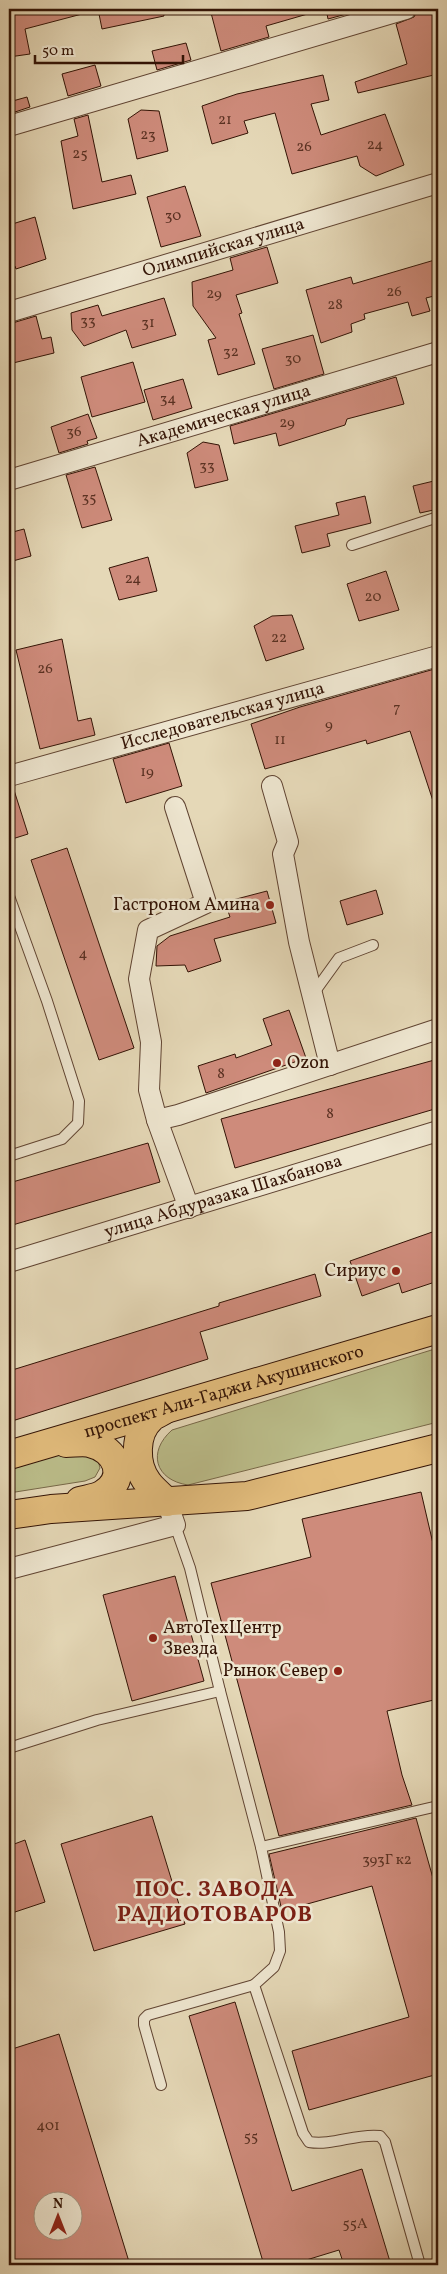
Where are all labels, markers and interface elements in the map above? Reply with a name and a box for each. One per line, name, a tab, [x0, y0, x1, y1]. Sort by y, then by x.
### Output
scale bar	[35, 32, 182, 64]
text: 50 m	[42, 41, 74, 62]
house number: 21	[218, 110, 232, 131]
house number: 23	[140, 125, 156, 146]
house number: 24	[367, 135, 383, 156]
house number: 26	[296, 137, 312, 158]
house number: 25	[72, 144, 88, 165]
house number: 30	[165, 206, 181, 227]
street label: Олимпийская улица	[139, 211, 308, 284]
house number: 26	[386, 282, 402, 303]
house number: 29	[206, 284, 222, 305]
house number: 28	[327, 295, 343, 316]
house number: 33	[80, 311, 96, 332]
house number: 31	[141, 313, 155, 334]
house number: 32	[223, 342, 239, 363]
house number: 30	[285, 349, 301, 370]
street label: Академическая улица	[133, 378, 314, 454]
house number: 34	[160, 389, 176, 410]
house number: 29	[279, 413, 295, 434]
house number: 36	[66, 422, 82, 443]
house number: 33	[199, 456, 215, 477]
house number: 35	[82, 488, 96, 509]
house number: 24	[125, 569, 141, 590]
house number: 20	[365, 587, 381, 608]
house number: 22	[271, 628, 287, 649]
house number: 26	[37, 659, 53, 680]
street label: Исследовательская улица	[118, 676, 328, 757]
house number: 7	[393, 698, 401, 719]
house number: 9	[325, 715, 333, 736]
house number: 11	[274, 730, 286, 751]
house number: 19	[140, 762, 154, 783]
place label: Гастроном Амина	[113, 893, 260, 918]
marker: Гастроном Амина	[264, 899, 276, 911]
house number: 4	[79, 944, 88, 965]
place label: Ozon	[287, 1051, 330, 1076]
marker: Ozon	[271, 1057, 283, 1069]
house number: 8	[217, 1064, 225, 1085]
house number: 8	[326, 1104, 334, 1125]
street label: улица Абдуразака Шахбанова	[101, 1148, 345, 1245]
place label: Сириус	[325, 1259, 386, 1284]
marker: Сириус	[390, 1265, 402, 1277]
street label: проспект Али-Гаджи Акушинского	[81, 1339, 367, 1445]
place label: АвтоТехЦентр Звезда	[163, 1616, 282, 1662]
marker: АвтоТехЦентр Звезда	[147, 1632, 159, 1644]
place label: Рынок Север	[223, 1659, 328, 1684]
marker: Рынок Север	[332, 1665, 344, 1677]
house number: 393Г к2	[362, 1850, 412, 1871]
district label: ПОС. ЗАВОДА РАДИОТОВАРОВ	[117, 1875, 313, 1931]
house number: 401	[36, 2116, 60, 2137]
house number: 55	[244, 2127, 258, 2148]
north arrow	[32, 2192, 82, 2242]
text: N	[53, 2195, 63, 2214]
house number: 55А	[343, 2214, 368, 2235]

